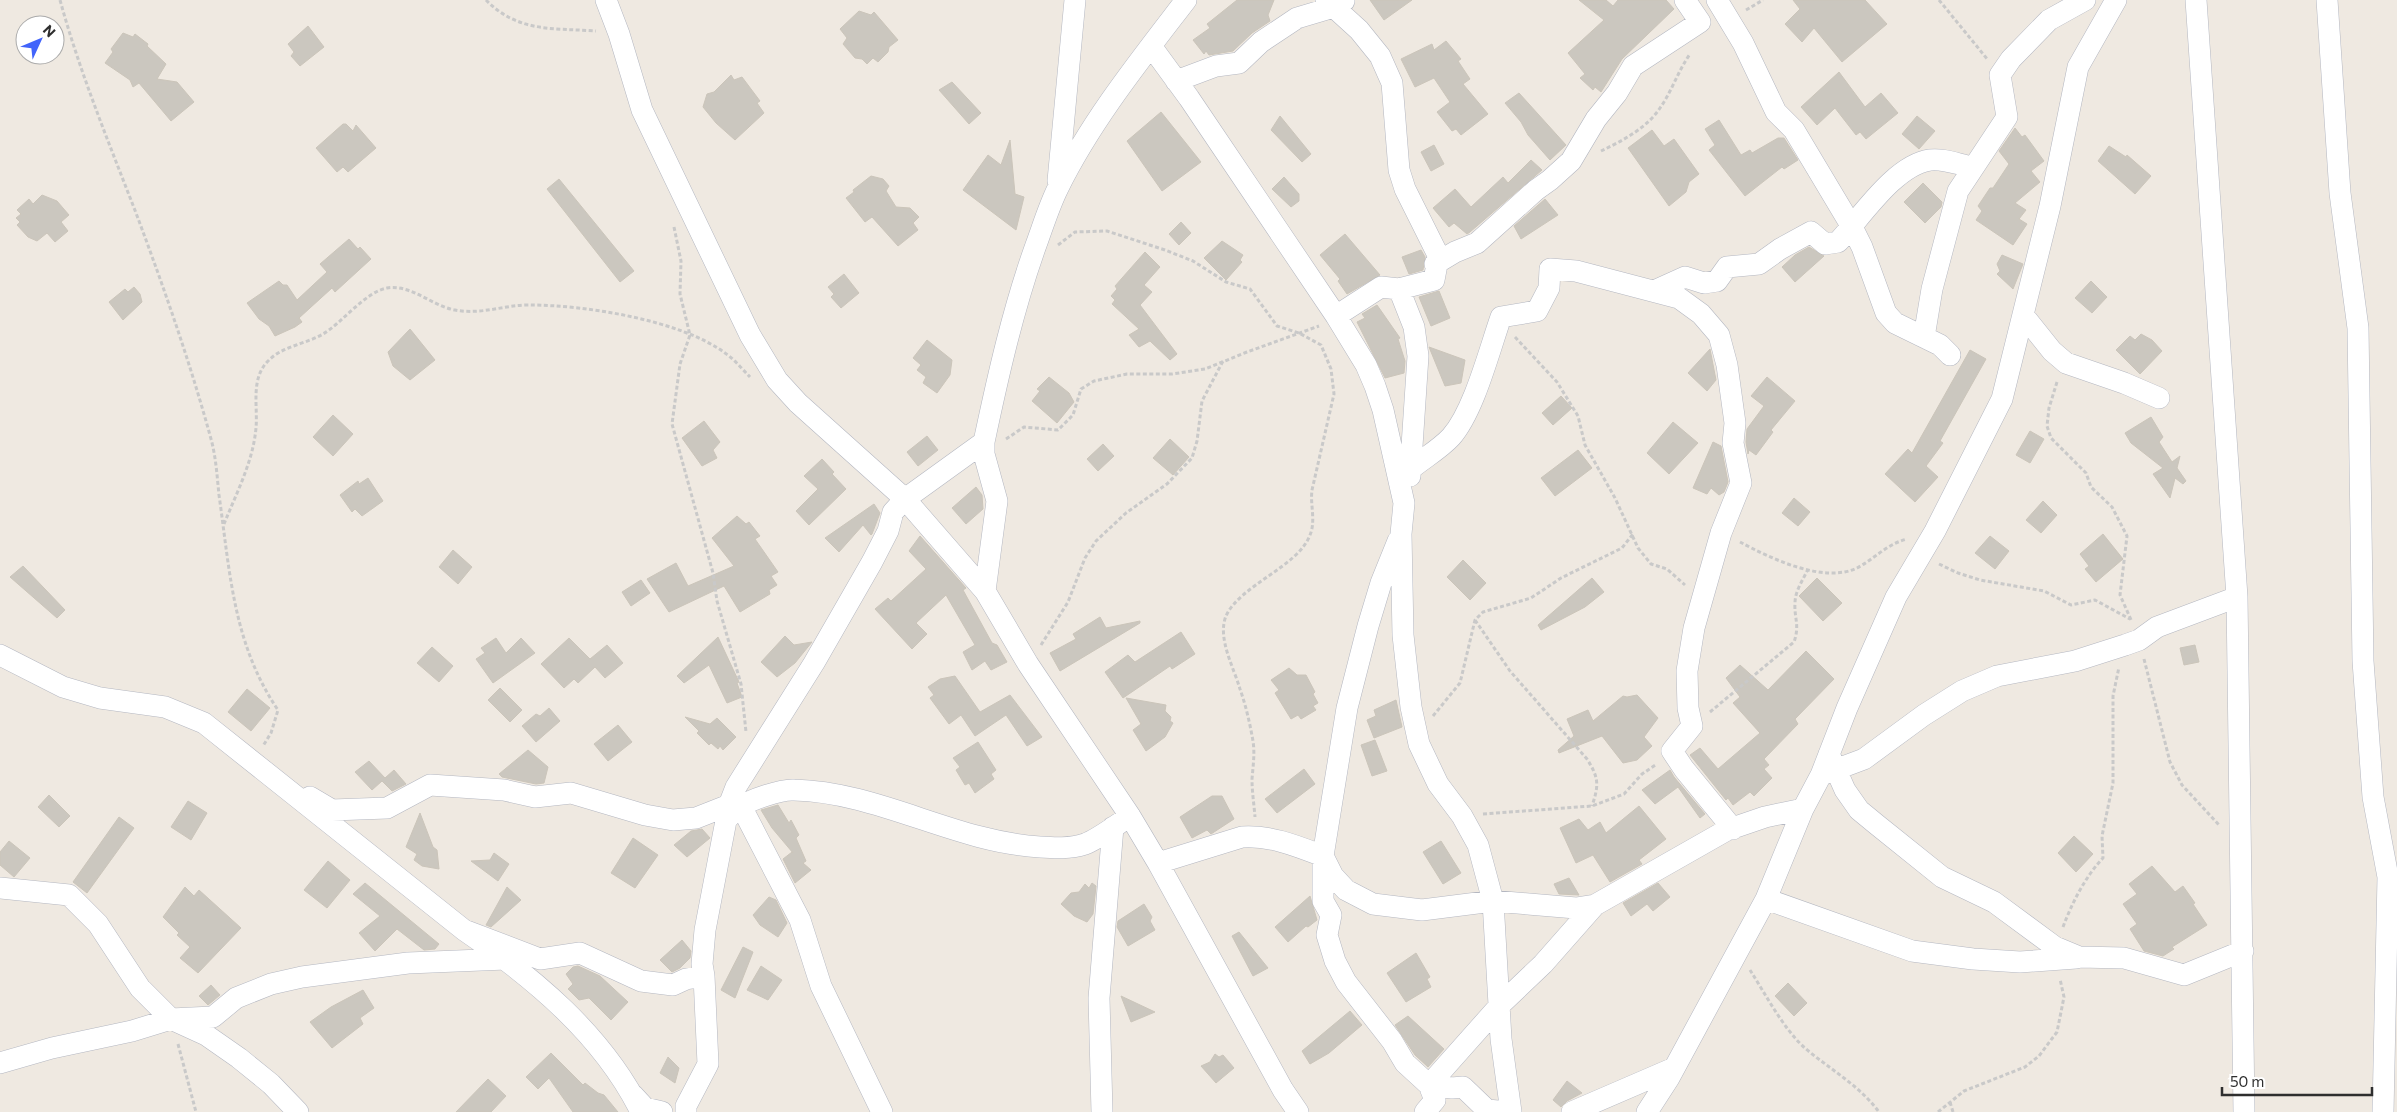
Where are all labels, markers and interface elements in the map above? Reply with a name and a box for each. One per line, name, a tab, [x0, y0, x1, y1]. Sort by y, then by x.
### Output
north arrow	[15, 15, 65, 65]
text: N	[40, 21, 59, 40]
scale bar	[2222, 1064, 2372, 1096]
text: 50 m	[2230, 1072, 2264, 1090]

